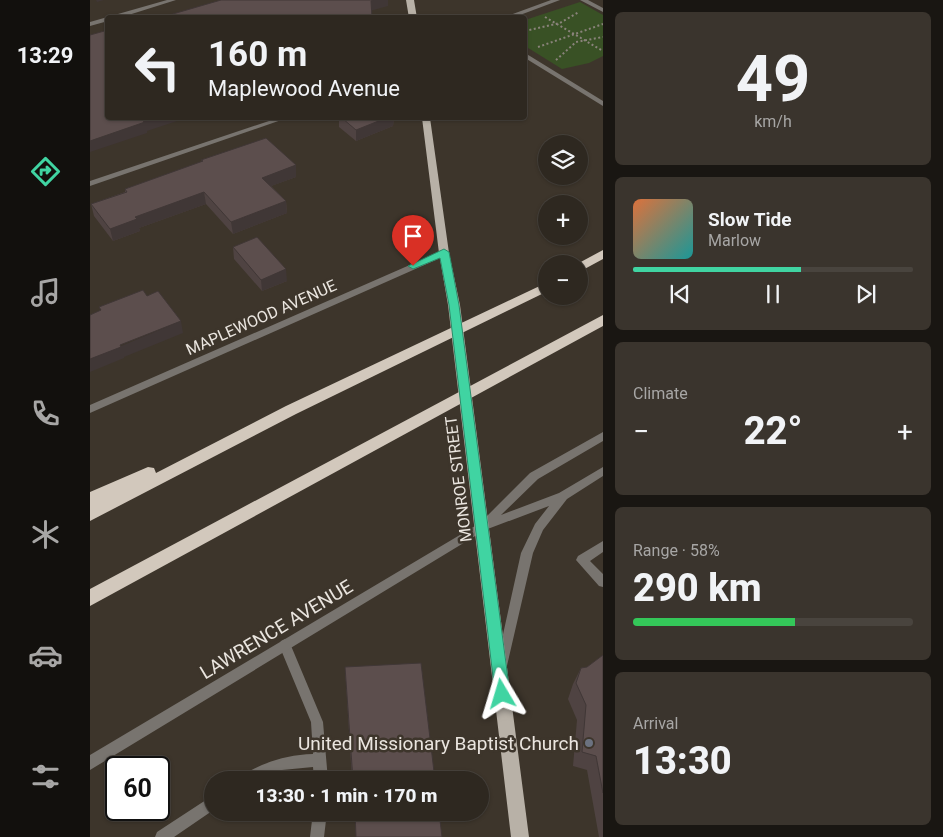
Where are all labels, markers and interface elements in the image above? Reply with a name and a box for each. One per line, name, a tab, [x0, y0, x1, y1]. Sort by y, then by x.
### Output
text: 160 m	[208, 34, 307, 75]
icon: left	[125, 35, 190, 100]
text: 49	[736, 41, 810, 117]
text: 13:29	[17, 43, 73, 68]
text: Maplewood Avenue	[208, 76, 400, 101]
text: km/h	[754, 112, 792, 131]
map controls	[538, 135, 588, 305]
button: layers	[538, 135, 588, 185]
icon: directions	[28, 154, 63, 189]
button: +	[538, 195, 588, 245]
text: Slow Tide	[708, 208, 791, 231]
pin	[392, 215, 434, 266]
icon: arrive	[399, 222, 427, 250]
text: Marlow	[708, 231, 761, 250]
button: −	[538, 255, 588, 305]
icon: music	[28, 275, 63, 310]
street label: MAPLEWOOD AVENUE	[183, 276, 339, 359]
icon: previous	[666, 280, 694, 308]
icon: pause	[759, 280, 787, 308]
icon: next	[852, 280, 880, 308]
text: Climate	[633, 384, 688, 403]
icon: phone	[28, 396, 63, 431]
text: 22°	[744, 409, 802, 453]
street label: MONROE STREET	[441, 414, 476, 543]
text: −	[633, 415, 649, 448]
text: +	[897, 415, 913, 448]
icon: climate	[28, 517, 63, 552]
text: Range · 58%	[633, 541, 720, 560]
text: 290 km	[633, 566, 762, 610]
street label: LAWRENCE AVENUE	[196, 575, 357, 684]
icon: car	[28, 638, 63, 673]
position arrow	[475, 667, 527, 719]
text: Arrival	[633, 714, 678, 733]
place label: United Missionary Baptist Church	[298, 732, 579, 755]
marker: United Missionary Baptist Church	[583, 737, 595, 749]
text: 13:30	[633, 739, 732, 783]
speed limit sign: 60	[105, 756, 170, 821]
icon: filters	[28, 759, 63, 794]
text: 13:30 · 1 min · 170 m	[255, 784, 438, 807]

